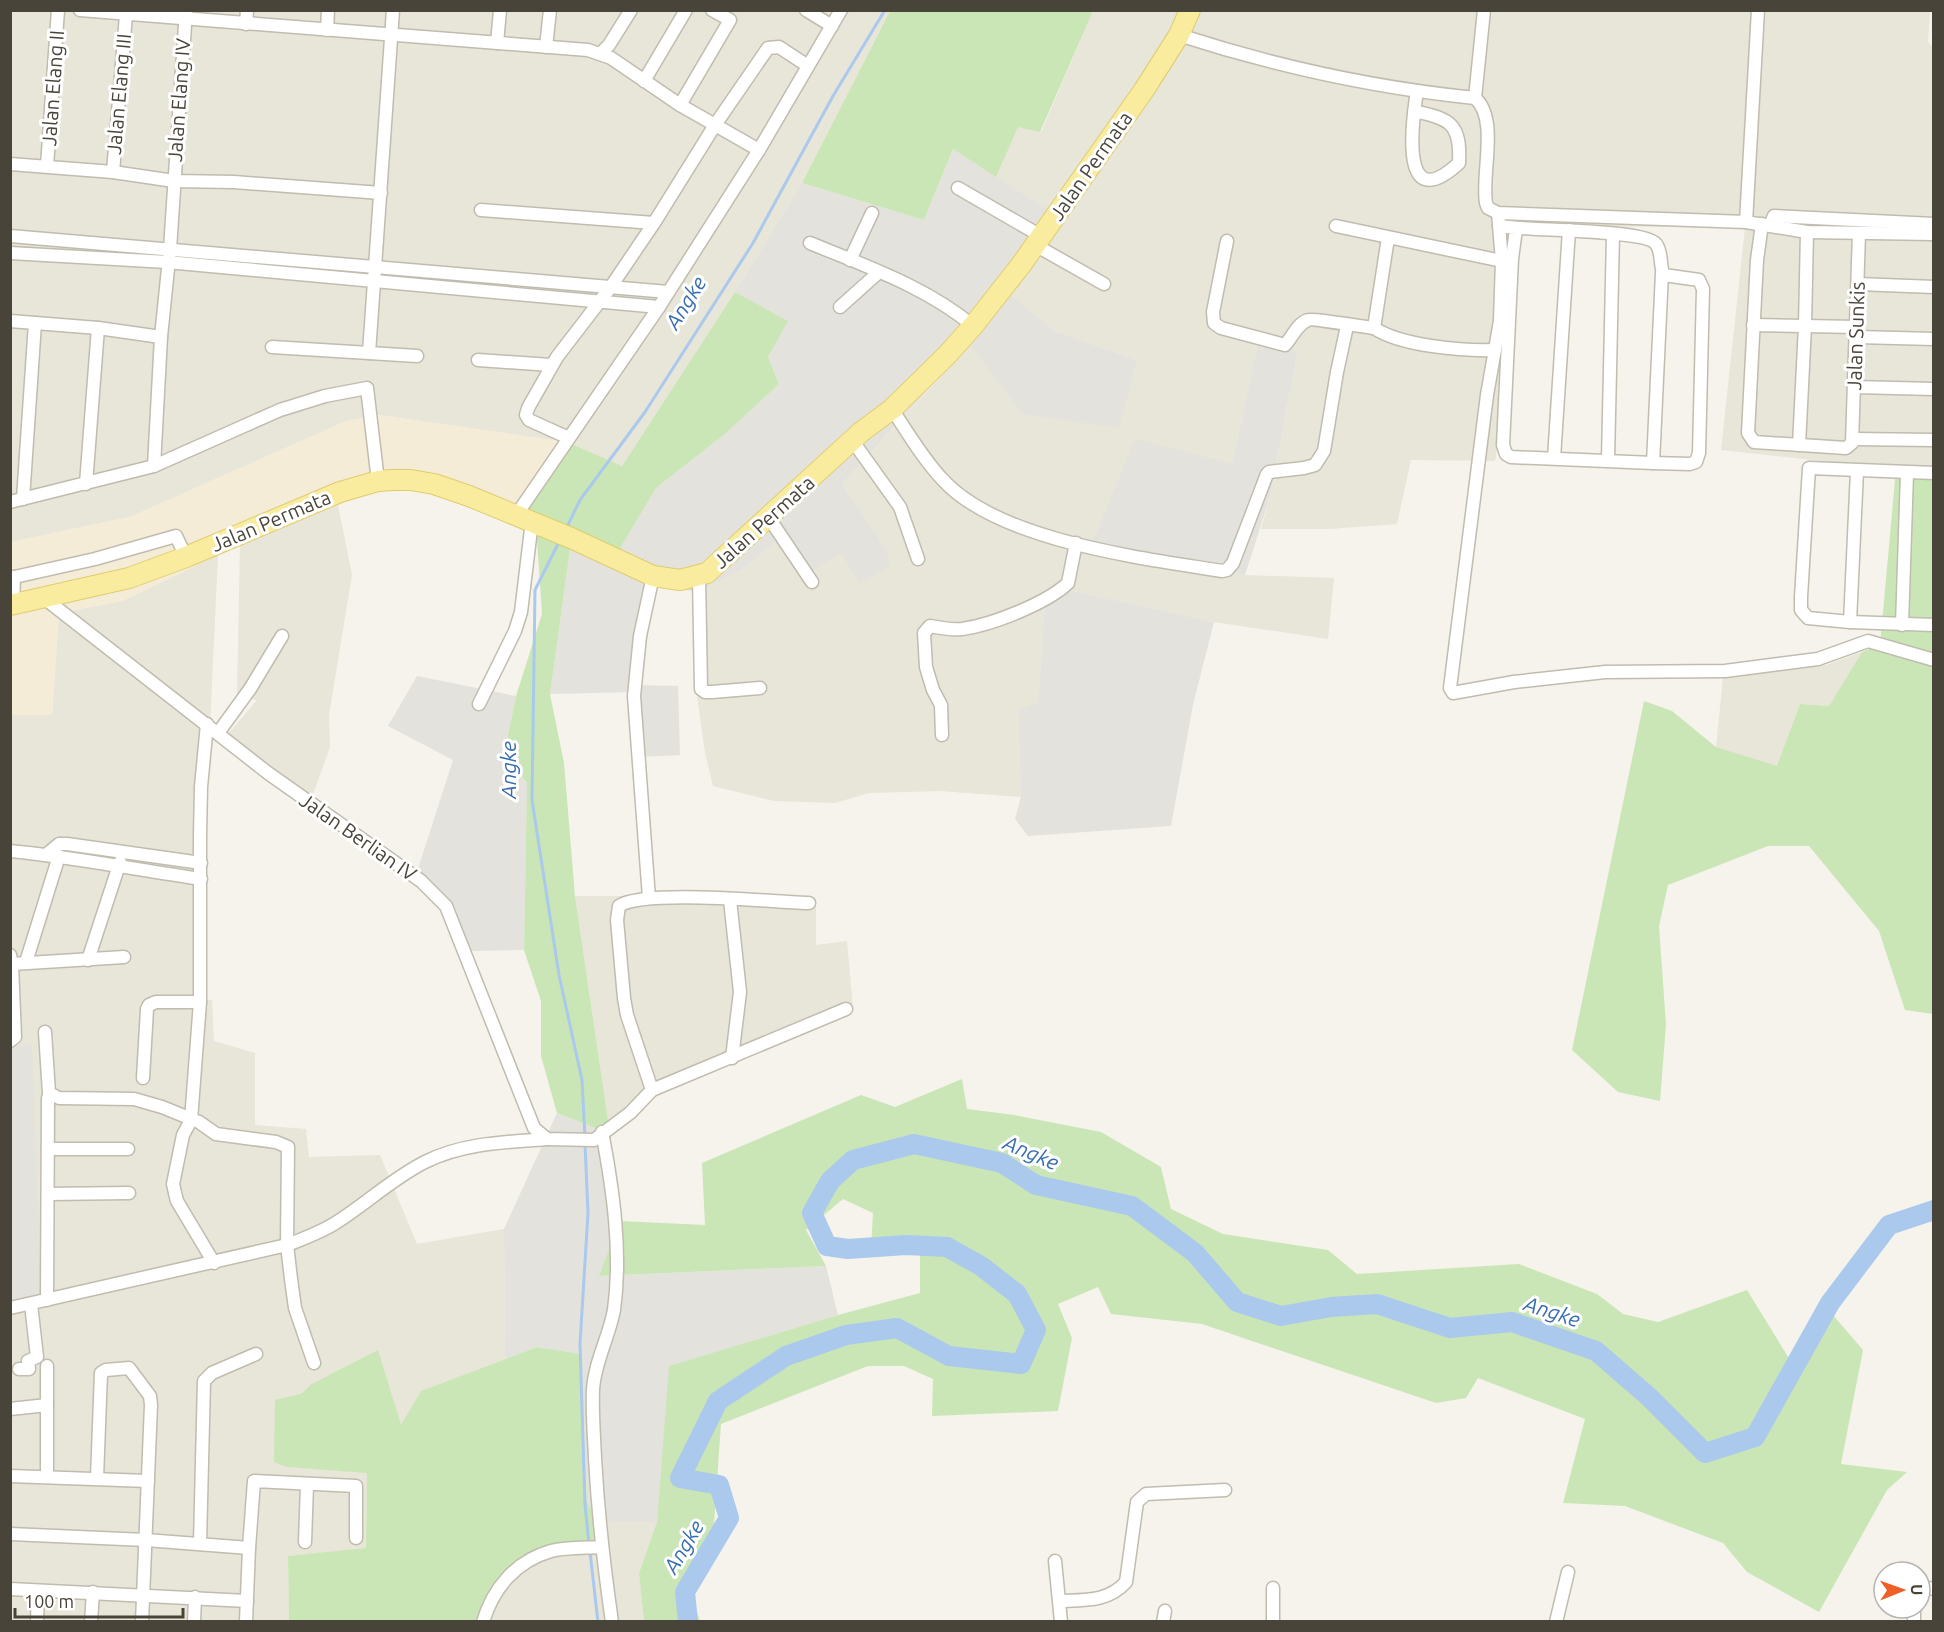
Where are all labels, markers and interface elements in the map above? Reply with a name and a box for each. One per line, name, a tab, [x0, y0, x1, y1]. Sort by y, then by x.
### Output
street label: Jalan Elang II	[37, 29, 68, 147]
street label: Jalan Elang III	[102, 33, 135, 155]
street label: Jalan Elang IV	[163, 37, 194, 163]
street label: Jalan Permata	[1045, 107, 1137, 225]
water label: Angke	[659, 271, 711, 334]
street label: Jalan Sunkis	[1842, 281, 1869, 391]
street label: Jalan Permata	[709, 470, 819, 573]
street label: Jalan Permata	[208, 485, 334, 556]
water label: Angke	[496, 741, 520, 800]
street label: Jalan Berlian IV	[295, 788, 421, 886]
water label: Angke	[999, 1129, 1063, 1175]
water label: Angke	[1520, 1290, 1584, 1331]
water label: Angke	[658, 1515, 708, 1578]
north arrow	[1872, 1560, 1932, 1620]
scale bar	[15, 1581, 183, 1619]
text: U	[1908, 1584, 1926, 1596]
text: 100 m	[24, 1591, 74, 1611]

